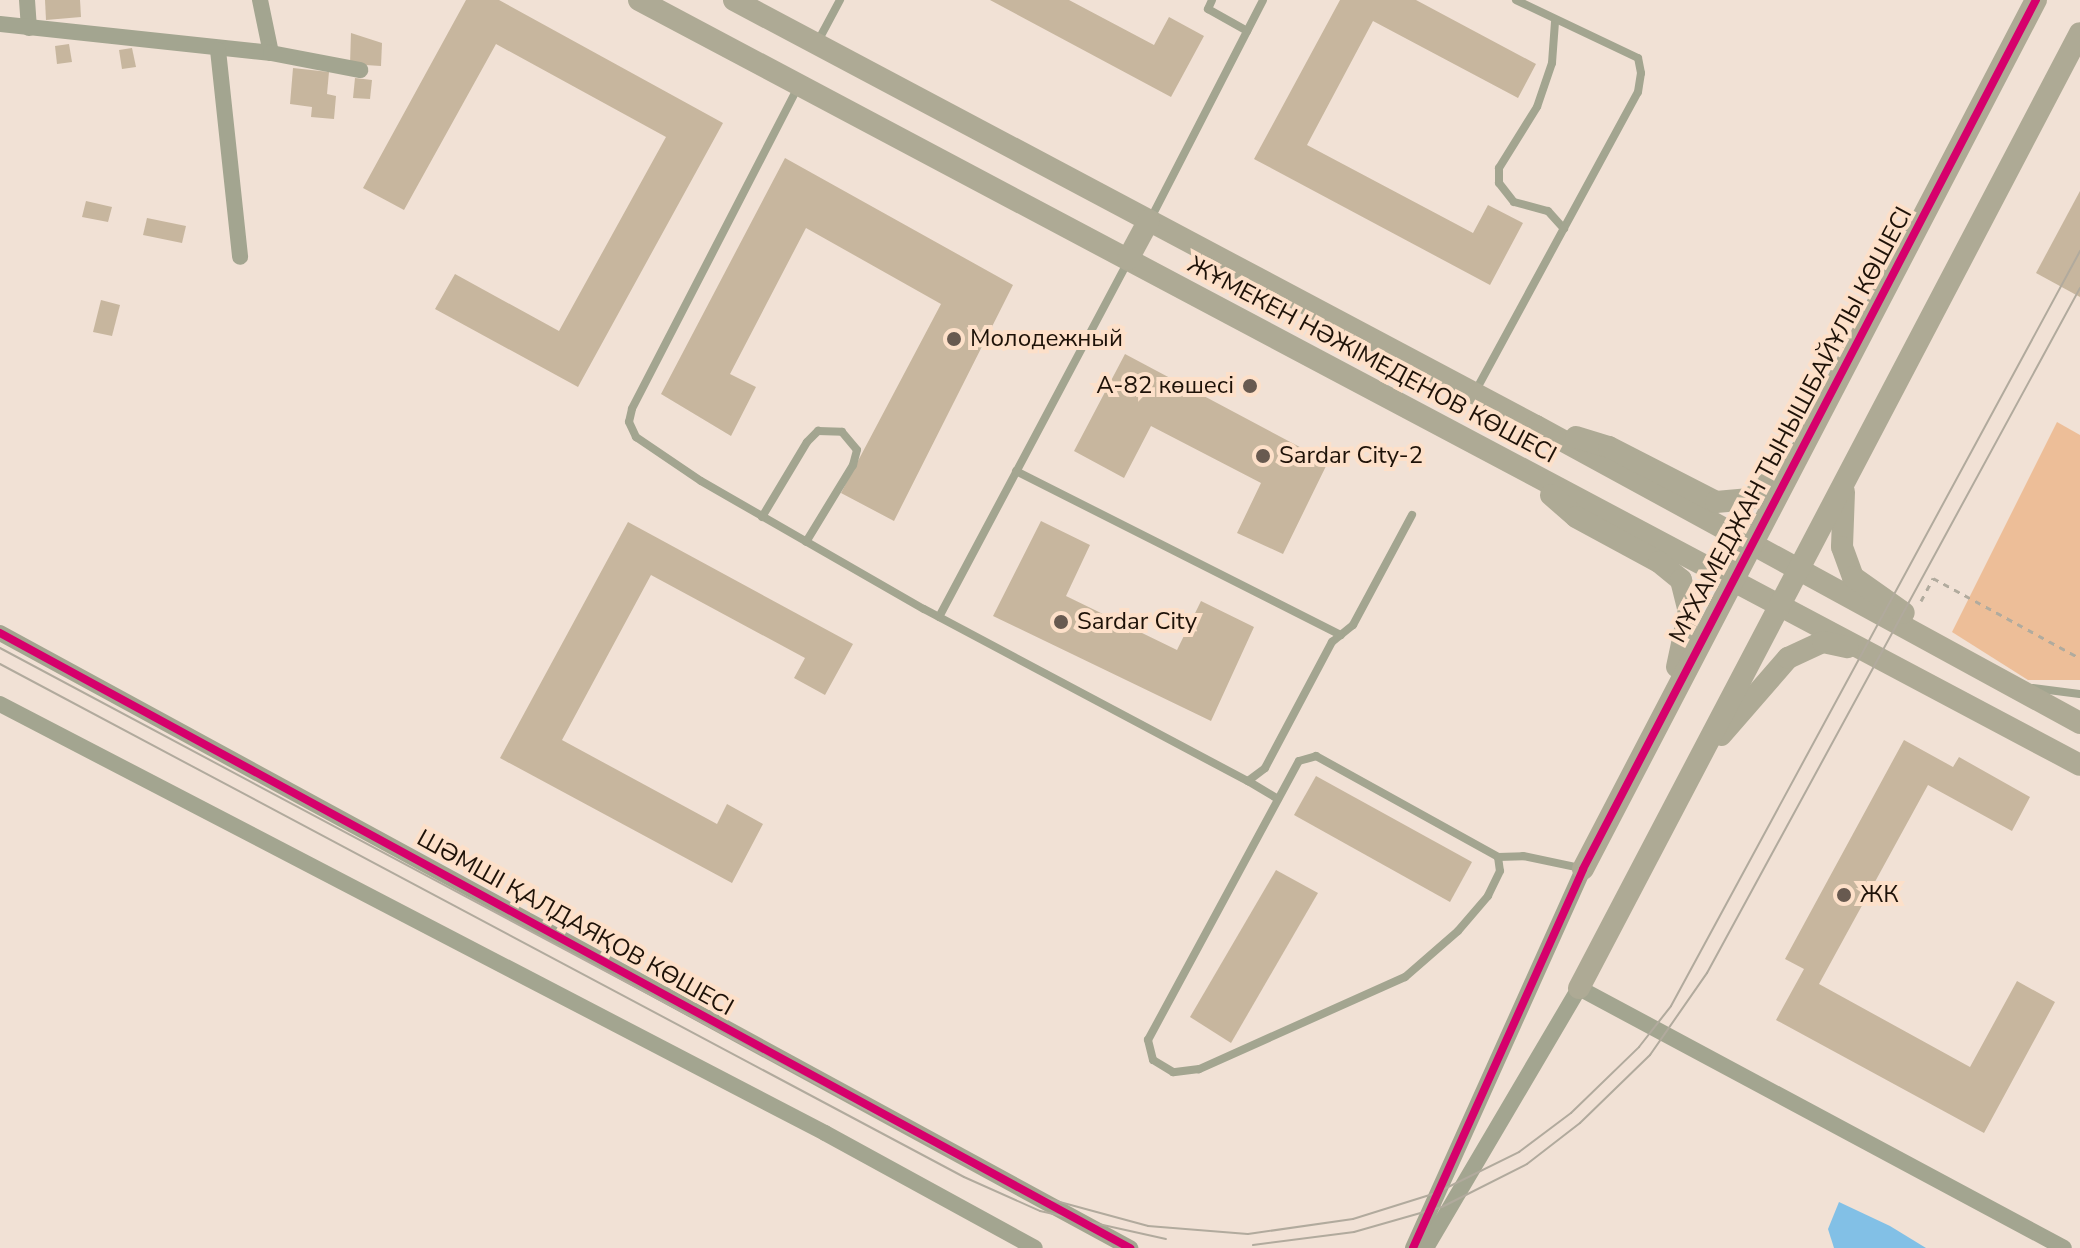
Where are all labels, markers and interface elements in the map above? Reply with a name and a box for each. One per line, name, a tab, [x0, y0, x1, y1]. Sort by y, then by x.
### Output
street label: МҰХАМЕДЖАН ТЫНЫШБАЙҰЛЫ КӨШЕСІ	[1663, 202, 1919, 648]
street label: ЖҰМЕКЕН НӘЖІМЕДЕНОВ КӨШЕСІ	[1183, 250, 1561, 470]
place label: Молодежный	[970, 325, 1123, 353]
marker: Молодежный	[945, 330, 963, 348]
place label: A-82 көшесі	[1096, 372, 1234, 400]
marker: A-82 көшесі	[1241, 377, 1259, 395]
place label: Sardar City-2	[1279, 442, 1423, 470]
marker: Sardar City-2	[1254, 447, 1272, 465]
place label: Sardar City	[1077, 608, 1197, 636]
marker: Sardar City	[1052, 613, 1070, 631]
street label: ШӘМШІ ҚАЛДАЯҚОВ КӨШЕСІ	[412, 824, 738, 1022]
place label: ЖК	[1860, 881, 1899, 909]
marker: ЖК	[1835, 886, 1853, 904]

